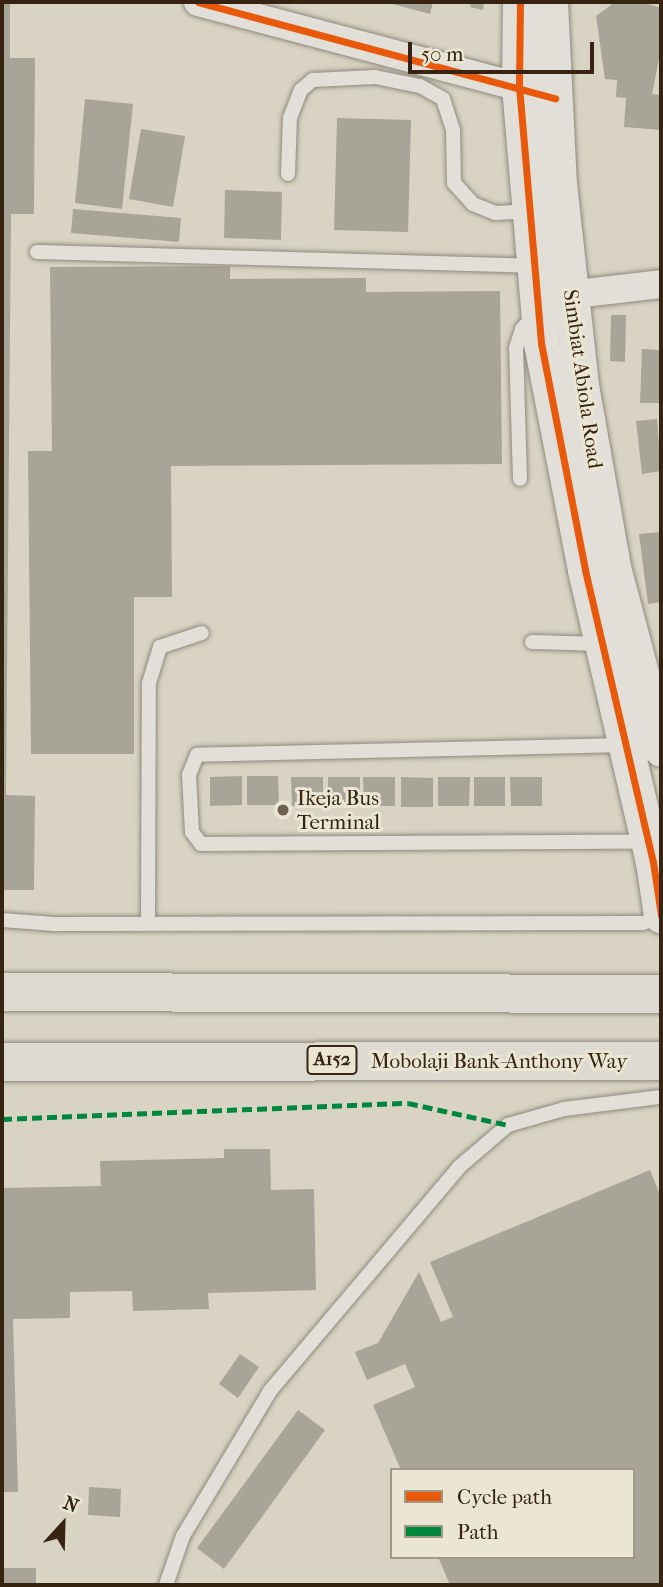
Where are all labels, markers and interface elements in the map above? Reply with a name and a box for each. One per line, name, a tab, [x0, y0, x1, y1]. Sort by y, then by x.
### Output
scale bar	[411, 28, 596, 72]
text: 50 m	[421, 42, 464, 66]
street label: Simbiat Abiola Road	[558, 288, 608, 470]
place label: Ikeja Bus Terminal	[297, 785, 380, 835]
marker: Ikeja Bus Terminal	[275, 802, 291, 818]
road number: A152	[306, 1044, 358, 1076]
street label: Mobolaji Bank-Anthony Way	[371, 1048, 627, 1074]
legend	[390, 1468, 635, 1559]
text: Cycle path	[457, 1485, 552, 1509]
north arrow	[28, 1489, 98, 1559]
text: N	[60, 1492, 82, 1517]
text: Path	[457, 1520, 498, 1544]

